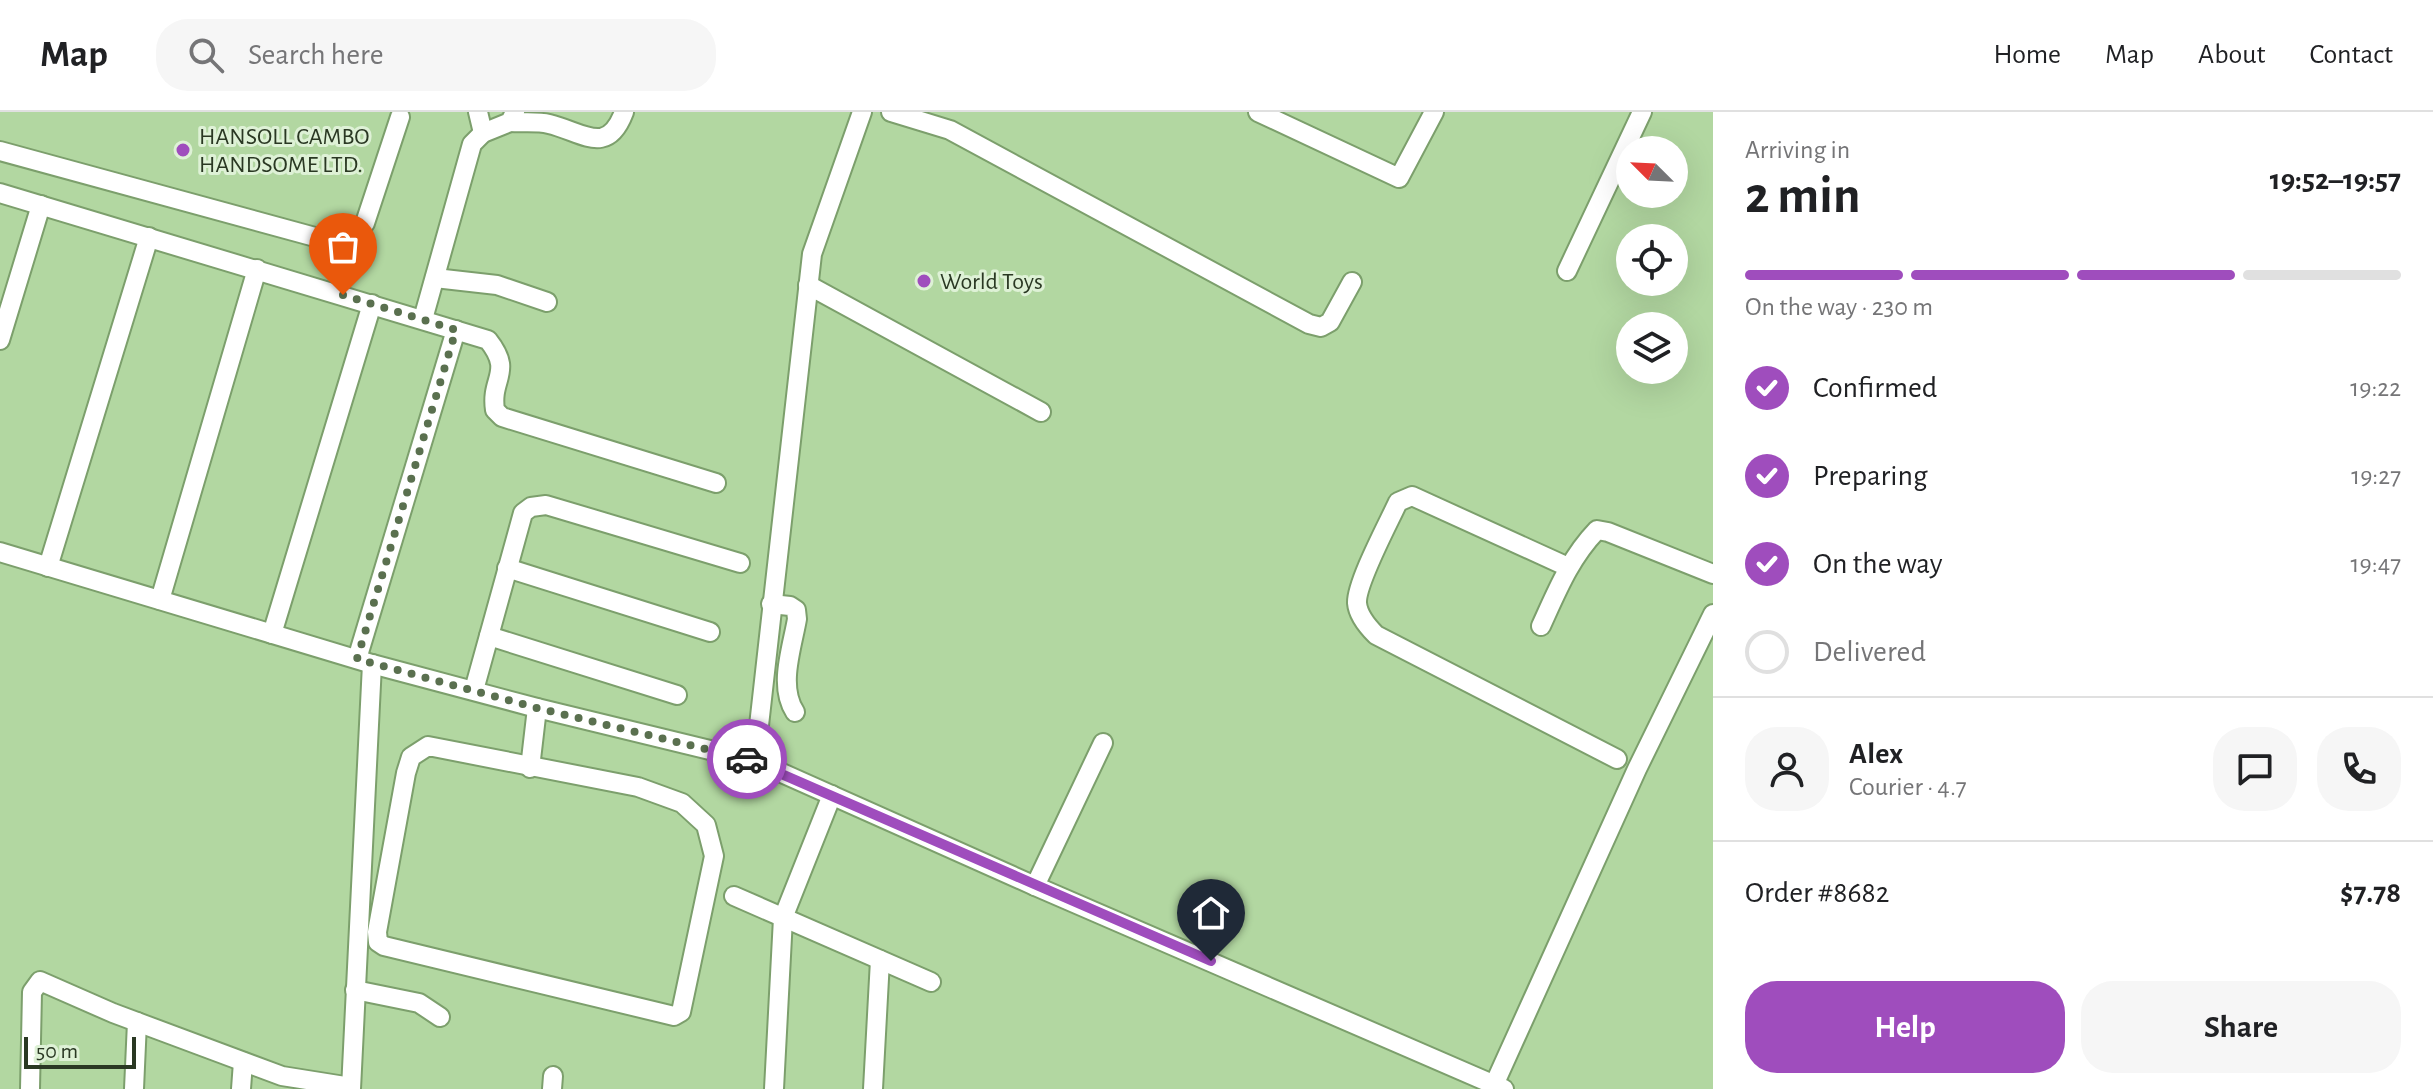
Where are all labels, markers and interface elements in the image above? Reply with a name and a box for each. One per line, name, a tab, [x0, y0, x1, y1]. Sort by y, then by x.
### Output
search box	[156, 19, 716, 91]
icon: search	[184, 33, 228, 77]
text: Map	[40, 36, 108, 74]
text: Search here	[248, 40, 384, 70]
text: Home	[1994, 41, 2061, 69]
text: Map	[2105, 41, 2154, 69]
text: About	[2198, 41, 2266, 69]
text: Contact	[2310, 41, 2393, 69]
place label: HANSOLL CAMBO HANDSOME LTD.	[199, 125, 370, 177]
north arrow	[1616, 136, 1688, 208]
map controls	[1616, 136, 1688, 384]
text: Arriving in	[1745, 137, 1850, 163]
marker: HANSOLL CAMBO HANDSOME LTD.	[174, 141, 192, 159]
text: 19:52–19:57	[2270, 165, 2401, 195]
text: 2 min	[1745, 170, 1860, 222]
pin	[309, 213, 377, 295]
button: locate	[1616, 224, 1688, 296]
icon: bag	[321, 225, 365, 269]
place label: World Toys	[940, 270, 1043, 294]
marker: World Toys	[915, 272, 933, 290]
text: On the way · 230 m	[1745, 294, 1933, 320]
button: layers	[1616, 312, 1688, 384]
icon: check	[1745, 366, 1789, 410]
text: Confirmed	[1813, 373, 1937, 403]
text: 19:22	[2350, 375, 2401, 401]
icon: check	[1745, 454, 1789, 498]
text: Preparing	[1813, 461, 1928, 491]
text: 19:27	[2351, 463, 2401, 489]
icon: check	[1745, 542, 1789, 586]
text: On the way	[1813, 549, 1942, 579]
text: 19:47	[2351, 551, 2401, 577]
text: Delivered	[1813, 637, 1926, 667]
courier	[707, 719, 787, 799]
button: person	[1745, 727, 1829, 811]
button: chat	[2213, 727, 2297, 811]
button: phone	[2317, 727, 2401, 811]
icon: car	[725, 737, 769, 781]
text: Alex	[1849, 739, 1903, 769]
text: Courier · 4.7	[1849, 774, 1967, 800]
text: Order #8682	[1745, 878, 1889, 908]
text: $7.78	[2340, 878, 2401, 908]
pin	[1177, 879, 1245, 961]
icon: home	[1189, 891, 1233, 935]
button: Help	[1745, 981, 2065, 1073]
button: Share	[2081, 981, 2401, 1073]
scale bar	[24, 1033, 136, 1069]
text: 50 m	[36, 1040, 78, 1062]

